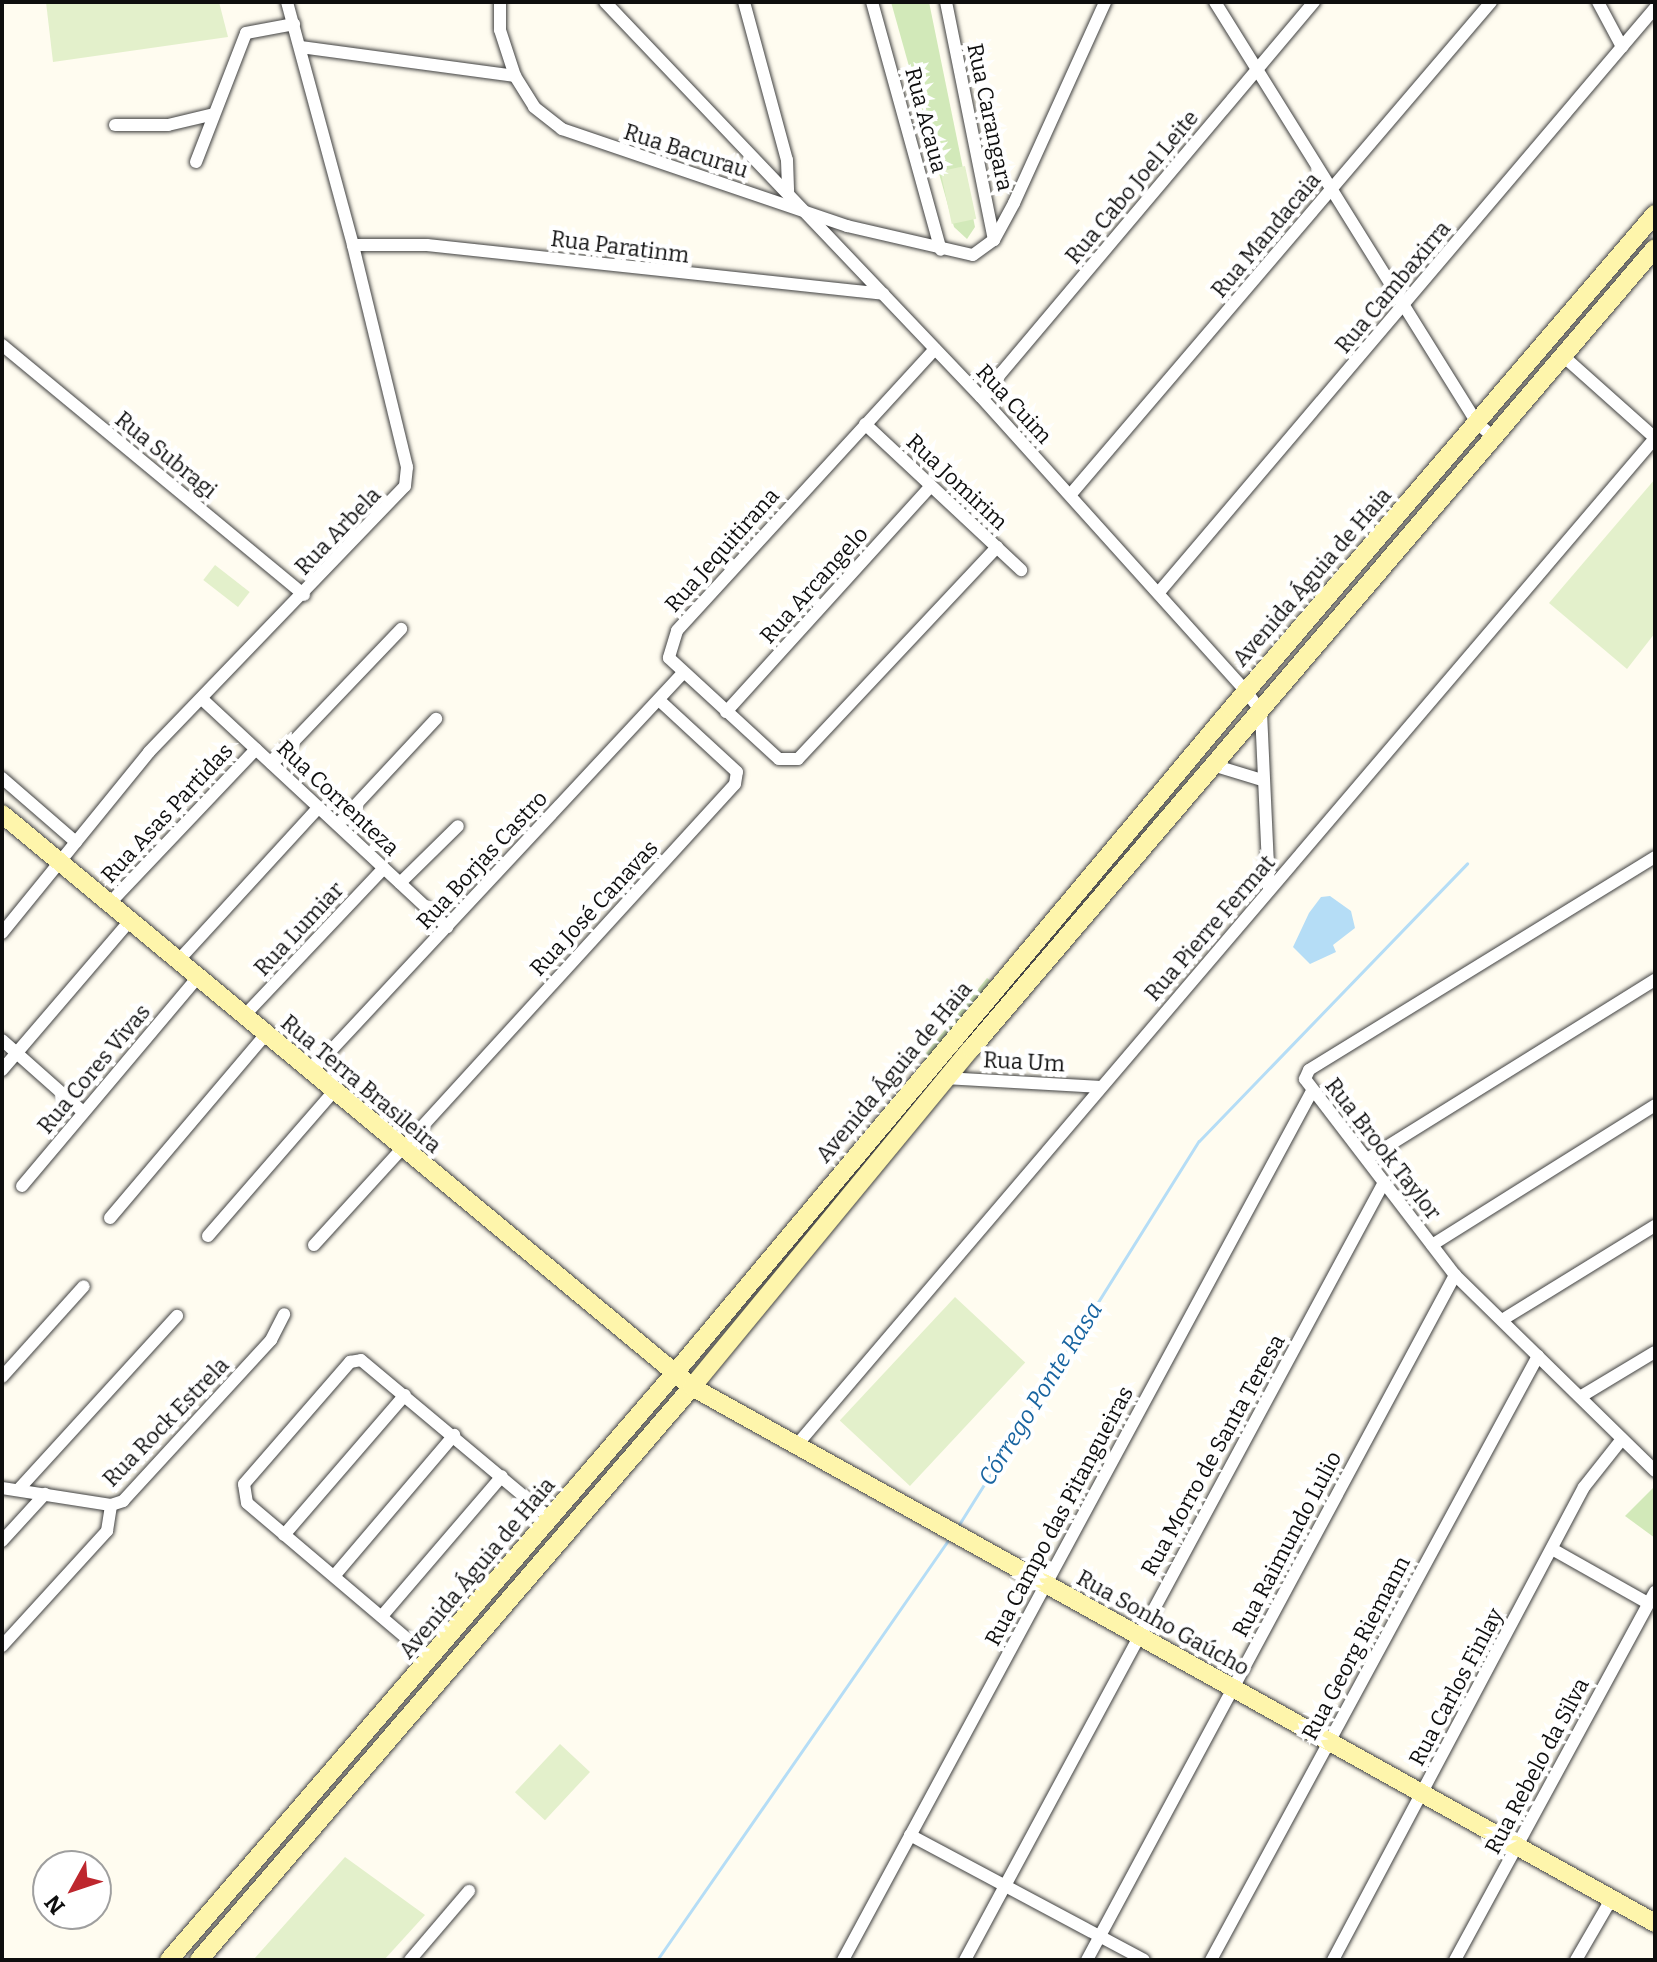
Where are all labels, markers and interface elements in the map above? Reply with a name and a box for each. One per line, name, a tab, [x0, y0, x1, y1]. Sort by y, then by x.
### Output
street label: Rua Carangara	[961, 41, 1019, 193]
street label: Rua Acaua	[899, 64, 953, 176]
street label: Rua Cabo Joel Leite	[1060, 105, 1204, 269]
street label: Rua Bacurau	[621, 118, 751, 184]
street label: Rua Mandacaia	[1206, 167, 1326, 303]
street label: Rua Cambaxirra	[1330, 215, 1456, 359]
street label: Rua Paratinm	[549, 225, 691, 269]
street label: Rua Cuim	[971, 359, 1057, 449]
street label: Rua Subragi	[110, 406, 222, 504]
street label: Rua Jomirim	[901, 429, 1013, 535]
street label: Rua Arbela	[290, 482, 386, 580]
street label: Avenida Águia de Haia	[1227, 482, 1397, 672]
street label: Rua Jequitirana	[659, 483, 785, 617]
street label: Rua Arcangelo	[755, 521, 873, 649]
street label: Rua Correnteza	[271, 735, 405, 861]
street label: Rua Asas Partidas	[96, 738, 238, 888]
street label: Rua Borjas Castro	[411, 785, 553, 935]
street label: Rua José Canavas	[524, 835, 664, 981]
street label: Rua Pierre Fermat	[1140, 850, 1280, 1006]
street label: Rua Lumiar	[249, 877, 349, 981]
street label: Avenida Águia de Haia	[811, 976, 977, 1168]
street label: Rua Cores Vivas	[32, 999, 156, 1139]
street label: Rua Terra Brasileira	[276, 1009, 446, 1159]
street label: Rua Um	[983, 1047, 1065, 1077]
street label: Rua Brook Taylor	[1320, 1073, 1446, 1225]
water label: Córrego Ponte Rasa	[973, 1297, 1109, 1491]
street label: Rua Morro de Santa Teresa	[1136, 1330, 1290, 1580]
street label: Rua Rock Estrela	[98, 1352, 234, 1492]
street label: Rua Campo das Pitangueiras	[979, 1382, 1139, 1650]
street label: Rua Raimundo Lulio	[1227, 1447, 1347, 1641]
street label: Avenida Águia de Haia	[394, 1472, 560, 1664]
street label: Rua Georg Riemann	[1296, 1551, 1416, 1745]
street label: Rua Sonho Gaúcho	[1072, 1565, 1254, 1681]
street label: Rua Carlos Finlay	[1403, 1604, 1509, 1770]
street label: Rua Rebelo da Silva	[1479, 1673, 1595, 1859]
north arrow	[32, 1850, 112, 1930]
text: N	[39, 1889, 71, 1920]

